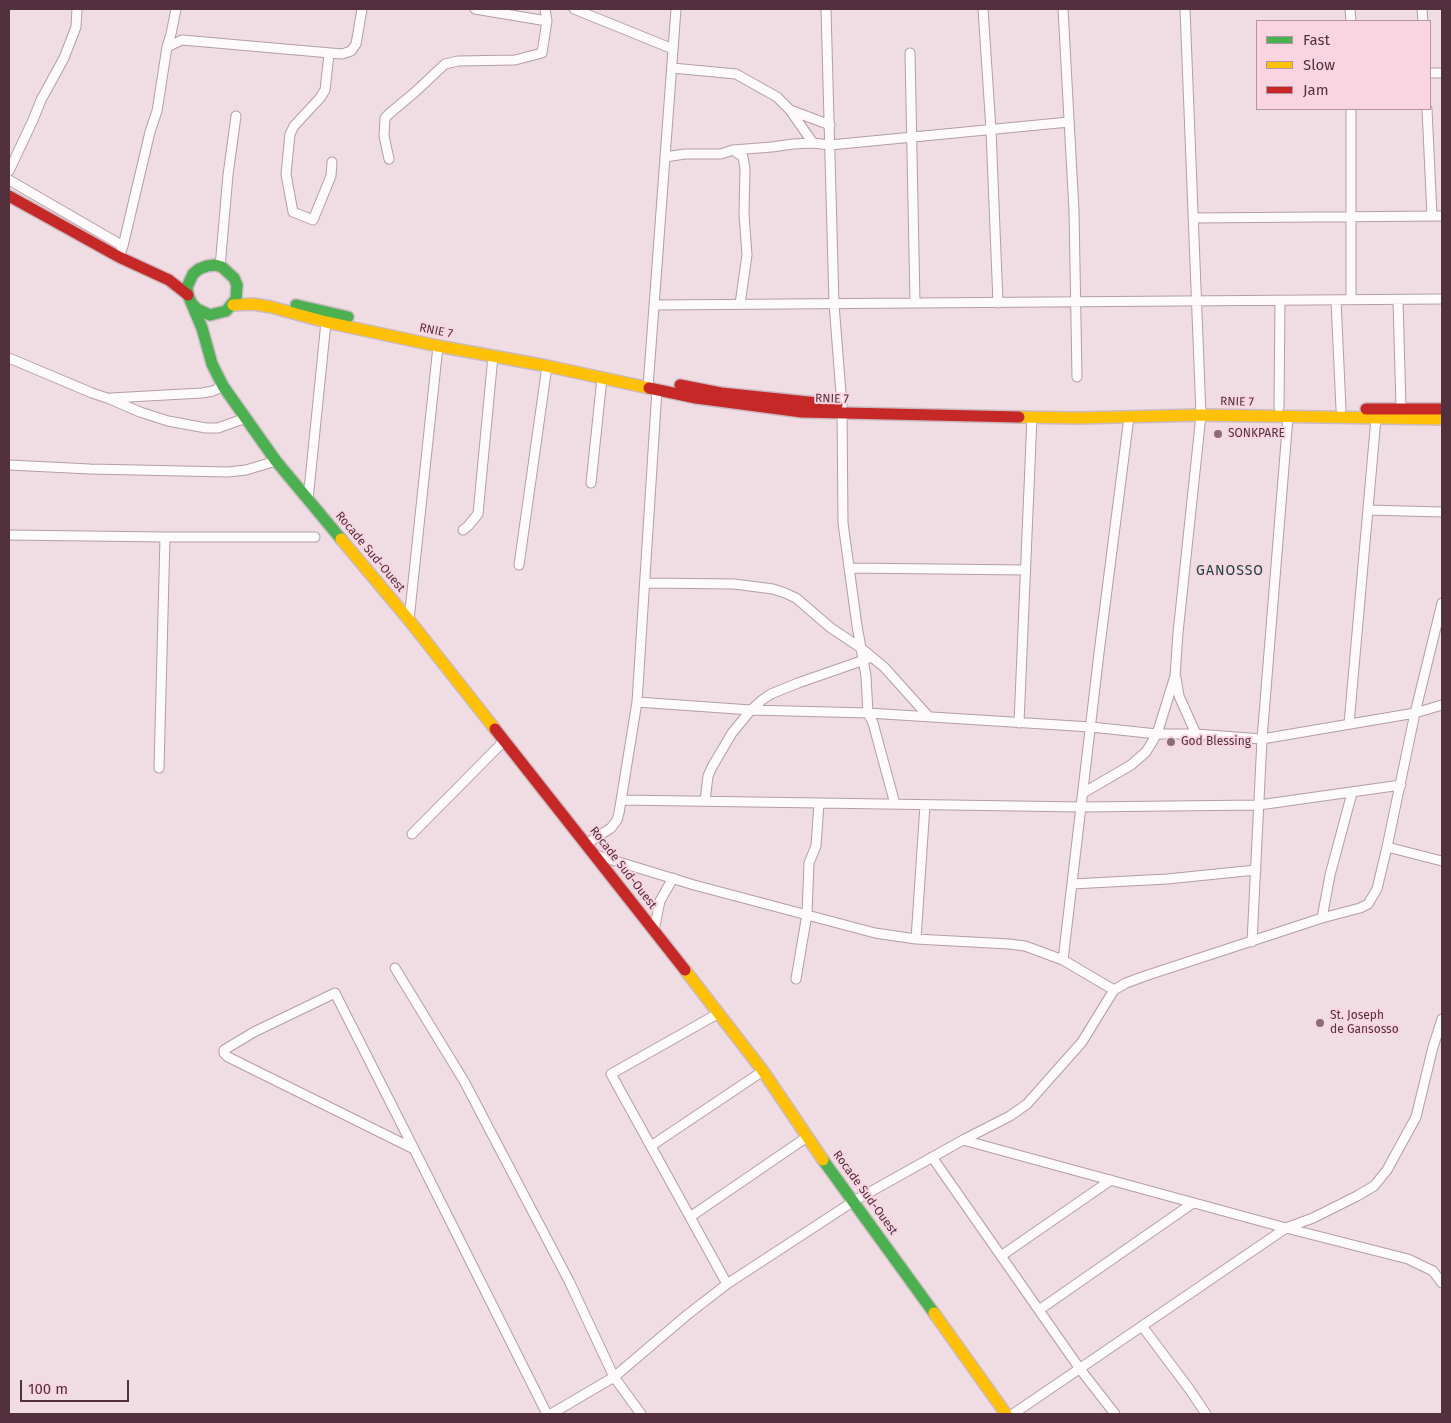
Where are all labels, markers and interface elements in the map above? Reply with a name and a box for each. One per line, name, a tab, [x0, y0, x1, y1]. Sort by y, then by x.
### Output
legend	[1256, 20, 1431, 110]
text: Fast	[1303, 31, 1330, 49]
text: Slow	[1303, 56, 1335, 74]
text: Jam	[1303, 81, 1329, 99]
street label: RNIE 7	[418, 321, 454, 341]
street label: RNIE 7	[815, 392, 849, 406]
street label: RNIE 7	[1220, 395, 1254, 409]
place label: SONKPARE	[1228, 427, 1285, 441]
marker: SONKPARE	[1212, 428, 1224, 440]
street label: Rocade Sud-Ouest	[332, 509, 408, 595]
district label: GANOSSO	[1195, 563, 1265, 579]
place label: God Blessing	[1181, 735, 1251, 749]
marker: God Blessing	[1165, 736, 1177, 748]
street label: Rocade Sud-Ouest	[586, 824, 660, 912]
place label: St. Joseph de Gansosso	[1330, 1009, 1399, 1037]
marker: St. Joseph de Gansosso	[1314, 1017, 1326, 1029]
street label: Rocade Sud-Ouest	[830, 1148, 900, 1238]
scale bar	[22, 1370, 131, 1402]
text: 100 m	[28, 1380, 68, 1398]

